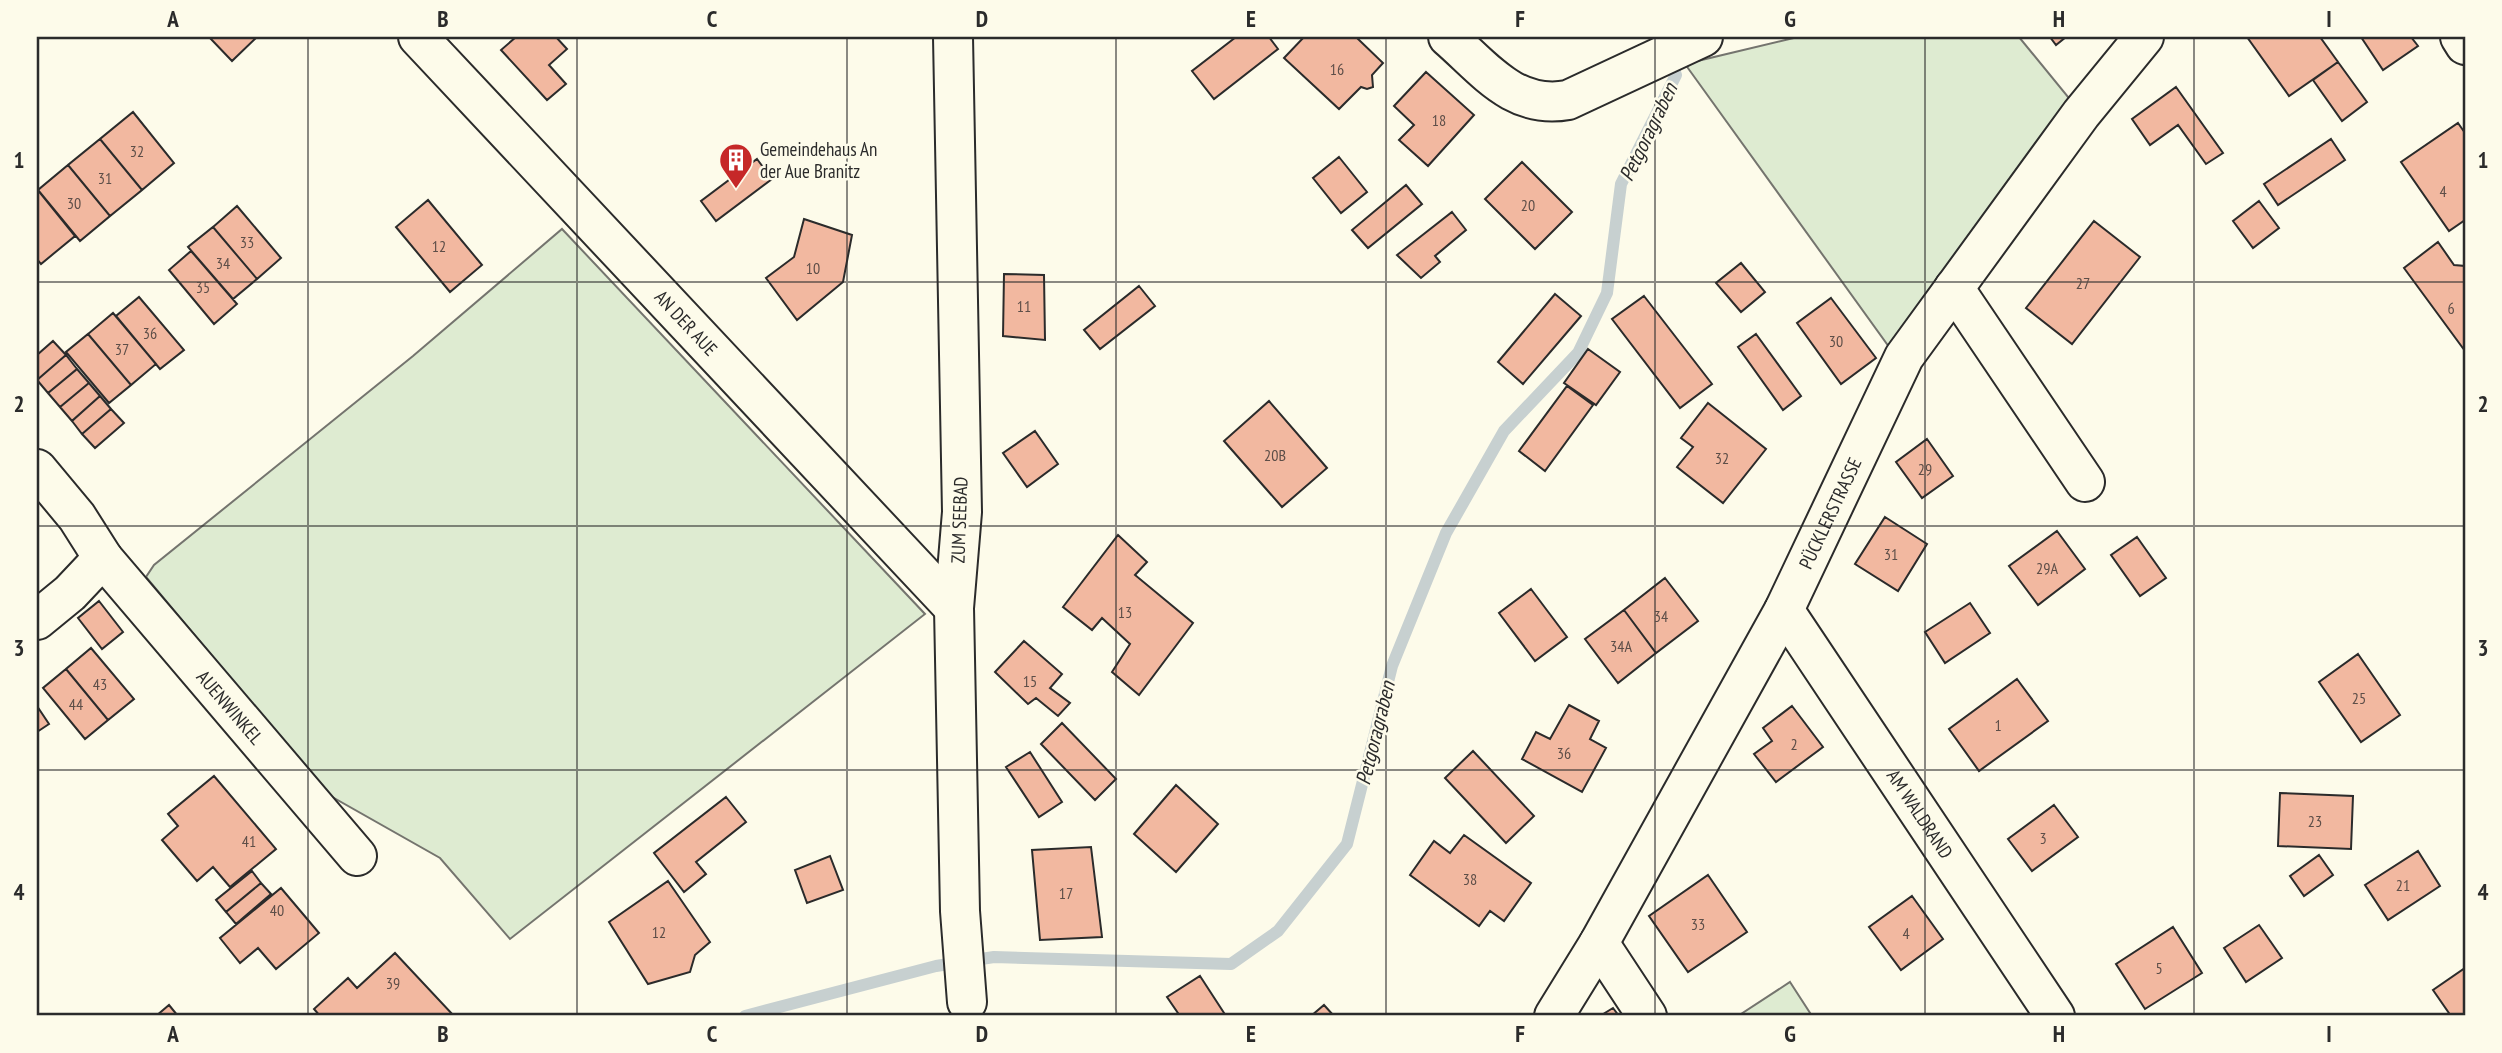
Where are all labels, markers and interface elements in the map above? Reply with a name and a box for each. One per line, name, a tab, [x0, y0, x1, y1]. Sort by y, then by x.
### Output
text: A	[166, 4, 179, 33]
text: B	[437, 4, 449, 33]
text: C	[707, 4, 718, 33]
text: D	[976, 4, 988, 33]
text: E	[1246, 4, 1256, 33]
text: F	[1515, 4, 1525, 33]
text: G	[1784, 4, 1796, 33]
text: H	[2053, 4, 2065, 33]
text: I	[2326, 4, 2332, 33]
house number: 16	[1330, 59, 1344, 79]
water label: Petgoragraben	[1613, 77, 1684, 185]
house number: 18	[1432, 110, 1446, 130]
place label: Gemeindehaus An der Aue Branitz	[760, 137, 877, 183]
house number: 32	[130, 141, 144, 161]
building icon: Gemeindehaus An der Aue Branitz	[717, 141, 755, 190]
text: 1	[14, 145, 25, 174]
text: 1	[2478, 145, 2489, 174]
house number: 31	[98, 168, 112, 188]
house number: 4	[2439, 181, 2447, 201]
house number: 30	[67, 193, 81, 213]
house number: 20	[1521, 195, 1535, 215]
house number: 33	[240, 232, 254, 252]
house number: 12	[432, 236, 446, 256]
house number: 34	[216, 253, 230, 273]
house number: 10	[806, 258, 820, 278]
house number: 27	[2076, 273, 2090, 293]
house number: 35	[196, 277, 210, 297]
street label: AN DER AUE	[650, 285, 723, 361]
house number: 11	[1017, 296, 1031, 316]
house number: 6	[2447, 298, 2455, 318]
house number: 36	[143, 323, 157, 343]
house number: 30	[1829, 331, 1843, 351]
house number: 37	[115, 339, 129, 359]
text: 2	[14, 389, 25, 418]
text: 2	[2478, 389, 2489, 418]
house number: 20B	[1264, 445, 1286, 465]
house number: 32	[1715, 448, 1729, 468]
street label: PÜCKLERSTRASSE	[1793, 453, 1867, 573]
house number: 29	[1918, 459, 1932, 479]
street label: ZUM SEEBAD	[945, 476, 973, 564]
house number: 31	[1884, 544, 1898, 564]
house number: 29A	[2036, 558, 2058, 578]
house number: 13	[1118, 602, 1132, 622]
house number: 34	[1654, 606, 1668, 626]
text: 3	[14, 633, 25, 662]
text: 3	[2478, 633, 2489, 662]
house number: 34A	[1610, 636, 1632, 656]
street label: AUENWINKEL	[192, 665, 269, 749]
house number: 15	[1023, 671, 1037, 691]
house number: 43	[93, 674, 107, 694]
water label: Petgoragraben	[1349, 677, 1401, 788]
house number: 25	[2352, 688, 2366, 708]
house number: 44	[69, 694, 83, 714]
house number: 1	[1994, 715, 2002, 735]
house number: 2	[1790, 734, 1798, 754]
house number: 36	[1557, 743, 1571, 763]
street label: AM WALDRAND	[1882, 765, 1958, 863]
house number: 23	[2308, 811, 2322, 831]
house number: 3	[2039, 828, 2047, 848]
house number: 41	[242, 831, 256, 851]
house number: 38	[1463, 869, 1477, 889]
house number: 21	[2396, 875, 2410, 895]
text: 4	[14, 877, 25, 906]
text: 4	[2478, 877, 2489, 906]
house number: 17	[1059, 883, 1073, 903]
house number: 40	[270, 900, 284, 920]
house number: 33	[1691, 914, 1705, 934]
house number: 12	[652, 922, 666, 942]
house number: 4	[1902, 923, 1910, 943]
house number: 5	[2155, 958, 2163, 978]
house number: 39	[386, 973, 400, 993]
text: A	[166, 1019, 179, 1048]
text: B	[437, 1019, 449, 1048]
text: C	[707, 1019, 718, 1048]
text: D	[976, 1019, 988, 1048]
text: E	[1246, 1019, 1256, 1048]
text: F	[1515, 1019, 1525, 1048]
text: G	[1784, 1019, 1796, 1048]
text: H	[2053, 1019, 2065, 1048]
text: I	[2326, 1019, 2332, 1048]

